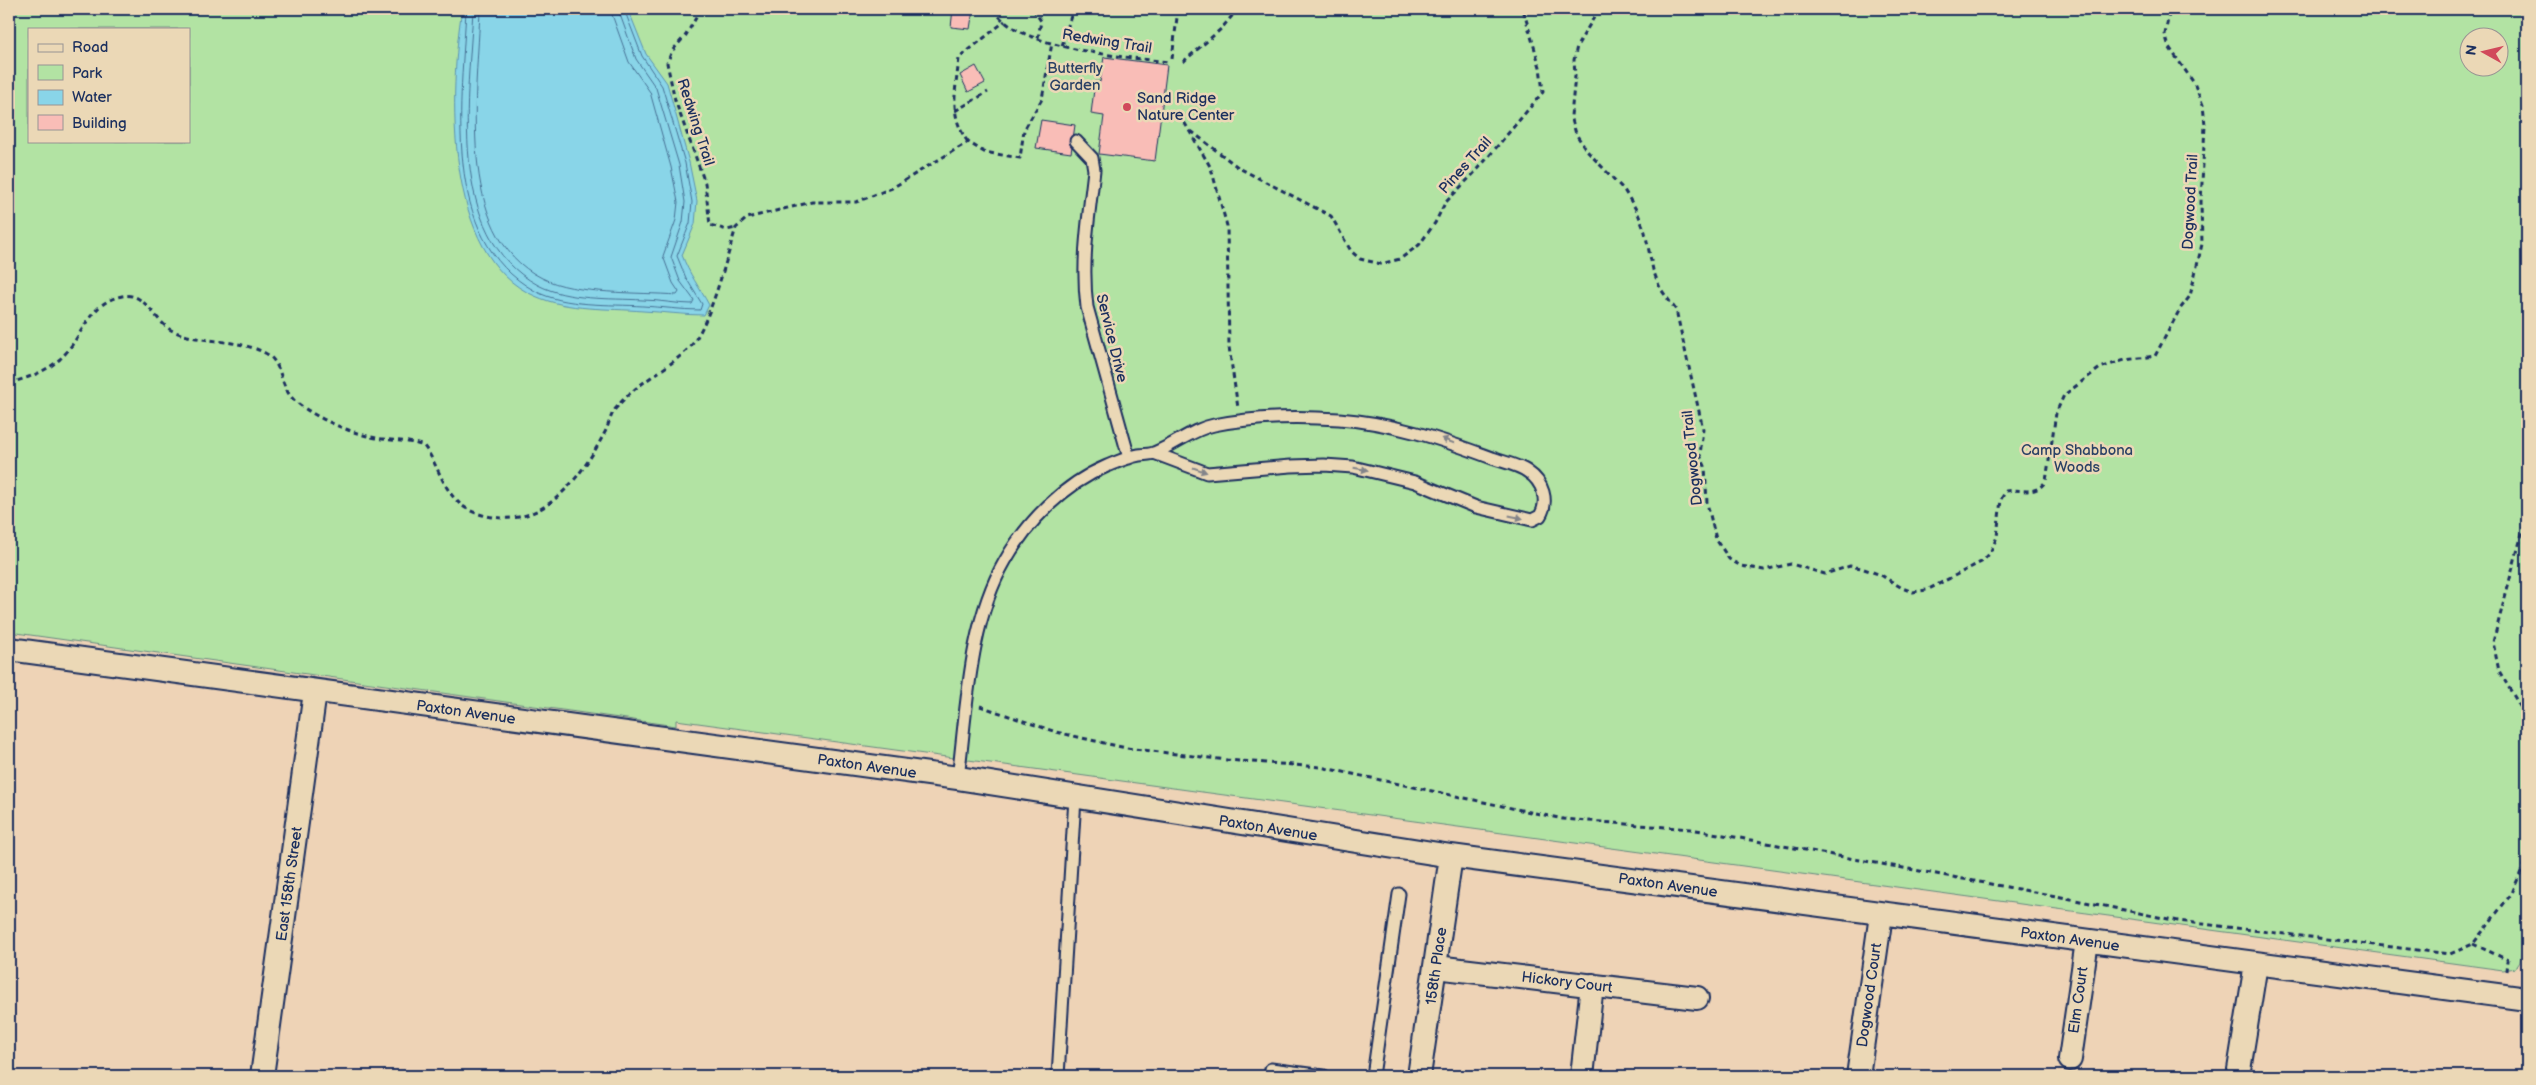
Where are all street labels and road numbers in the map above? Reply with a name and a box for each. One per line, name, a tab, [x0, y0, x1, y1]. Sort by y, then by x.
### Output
street label: Redwing Trail	[1061, 25, 1153, 58]
street label: Redwing Trail	[672, 76, 719, 168]
street label: Pines Trail	[1435, 133, 1496, 198]
street label: Dogwood Trail	[2179, 154, 2202, 250]
street label: Service Drive	[1091, 292, 1132, 384]
street label: Dogwood Trail	[1678, 409, 1707, 507]
street label: Paxton Avenue	[415, 696, 517, 729]
street label: Paxton Avenue	[816, 750, 918, 783]
street label: Paxton Avenue	[1217, 811, 1319, 846]
street label: East 158th Street	[272, 825, 307, 943]
street label: Paxton Avenue	[1617, 869, 1719, 902]
street label: Paxton Avenue	[2019, 923, 2121, 956]
street label: 158th Place	[1422, 926, 1451, 1006]
street label: Dogwood Court	[1853, 941, 1886, 1048]
street label: Elm Court	[2064, 965, 2093, 1035]
street label: Hickory Court	[1520, 967, 1614, 998]

